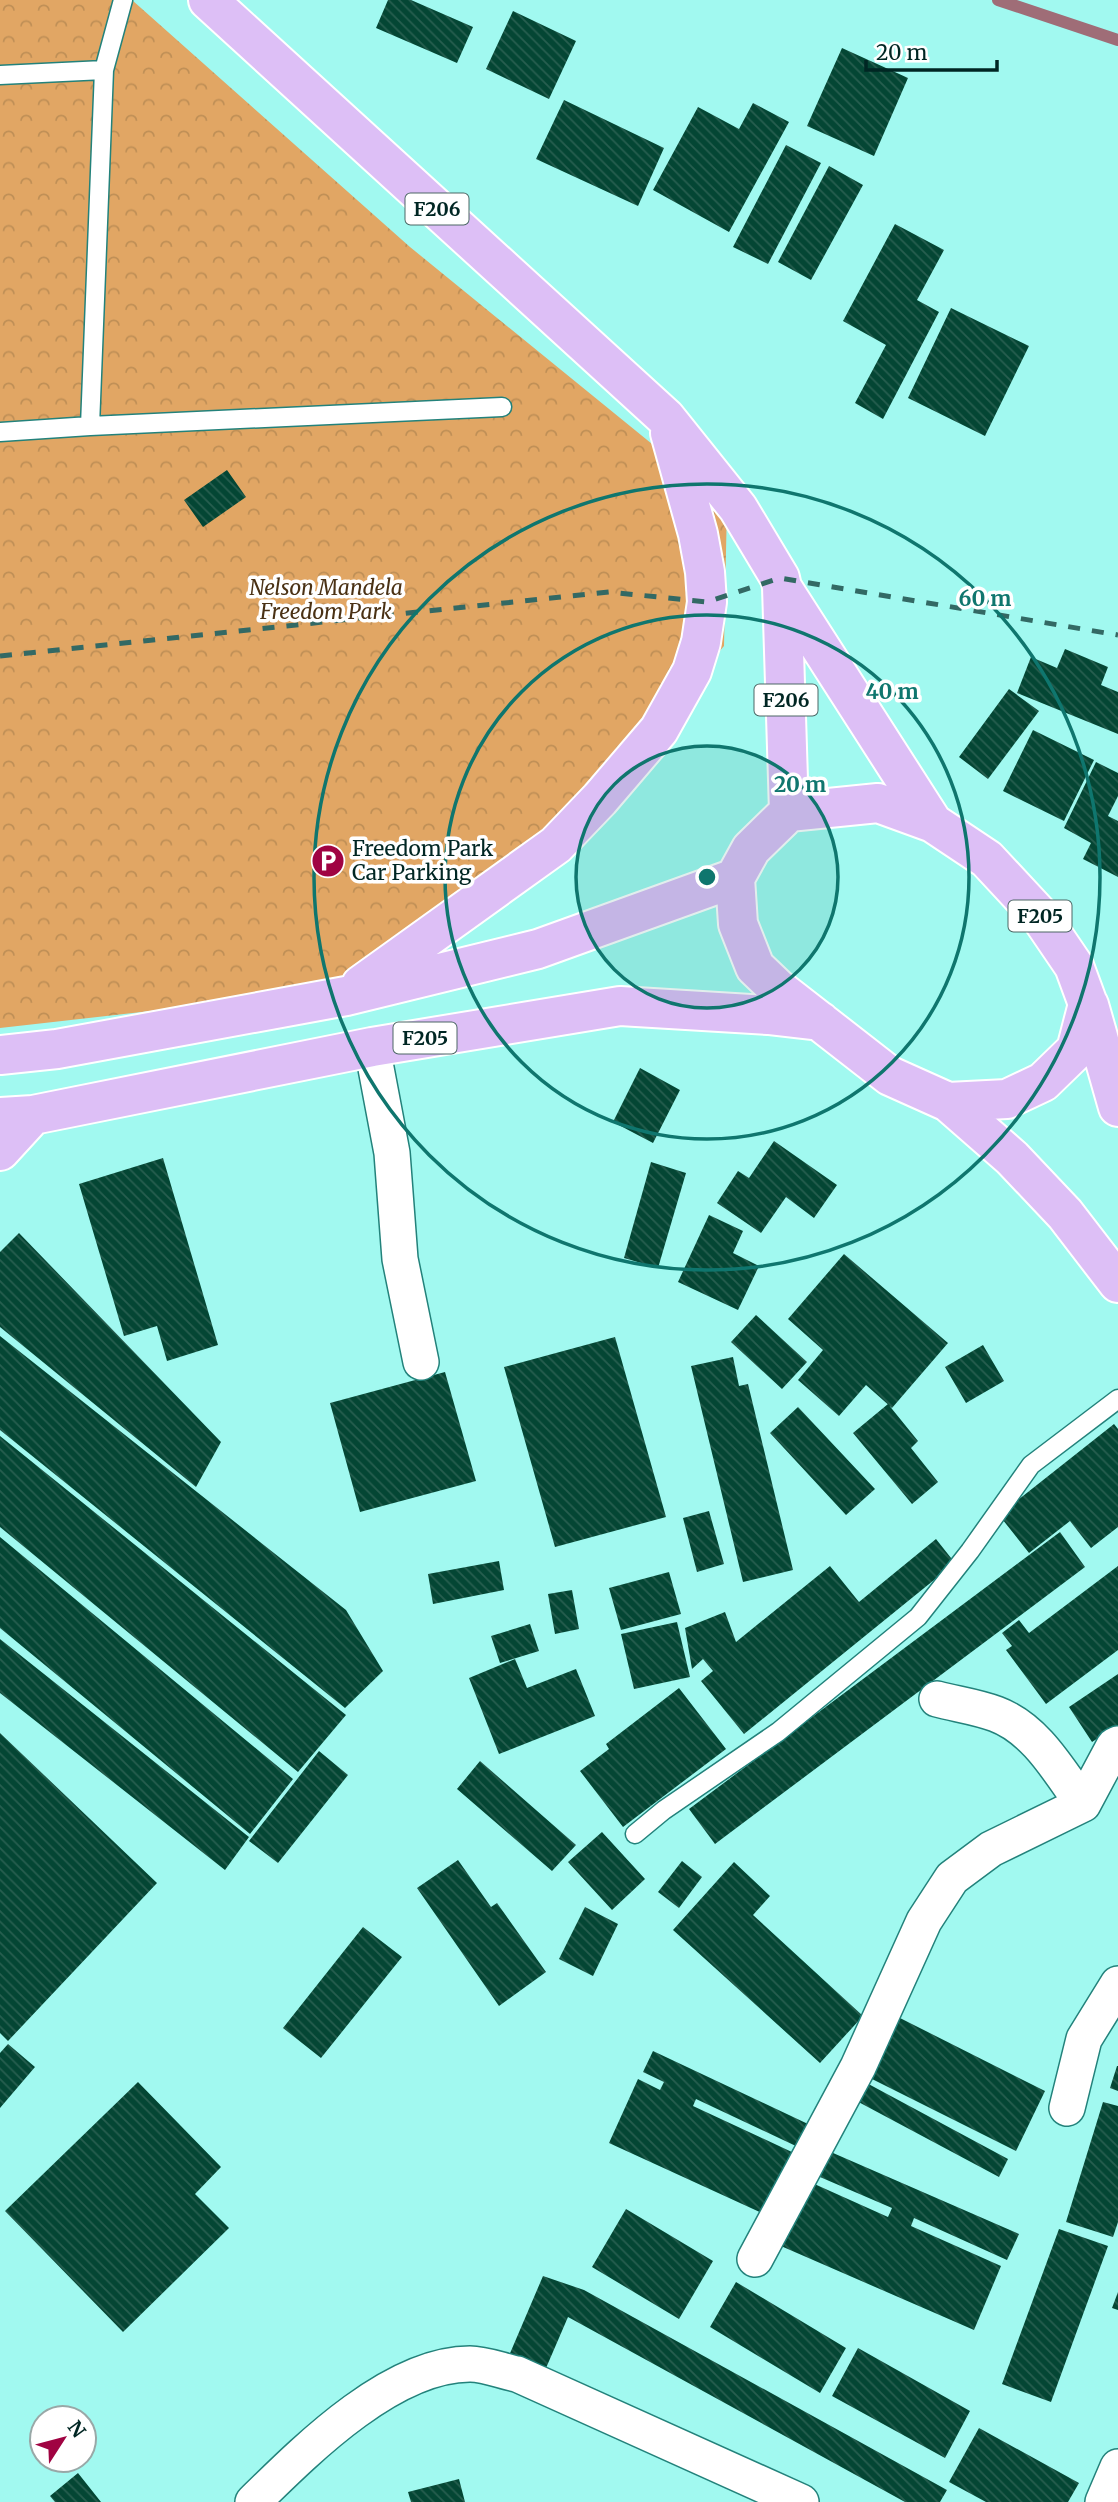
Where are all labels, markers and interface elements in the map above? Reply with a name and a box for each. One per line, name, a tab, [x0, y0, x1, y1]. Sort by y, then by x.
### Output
scale bar	[866, 28, 997, 72]
text: 20 m	[876, 39, 928, 66]
road number: F206	[406, 194, 468, 224]
park label: Nelson Mandela Freedom Park	[249, 574, 403, 625]
text: 60 m	[959, 585, 1011, 612]
text: 40 m	[865, 678, 919, 705]
road number: F206	[754, 684, 818, 716]
text: 20 m	[774, 771, 826, 798]
place label: Freedom Park Car Parking	[352, 835, 494, 886]
parking icon: Freedom Park Car Parking	[309, 842, 347, 880]
centre of rings	[695, 865, 719, 889]
road number: F205	[1009, 900, 1072, 932]
road number: F205	[394, 1022, 457, 1054]
north arrow	[28, 2404, 98, 2474]
text: N	[63, 2416, 91, 2442]

